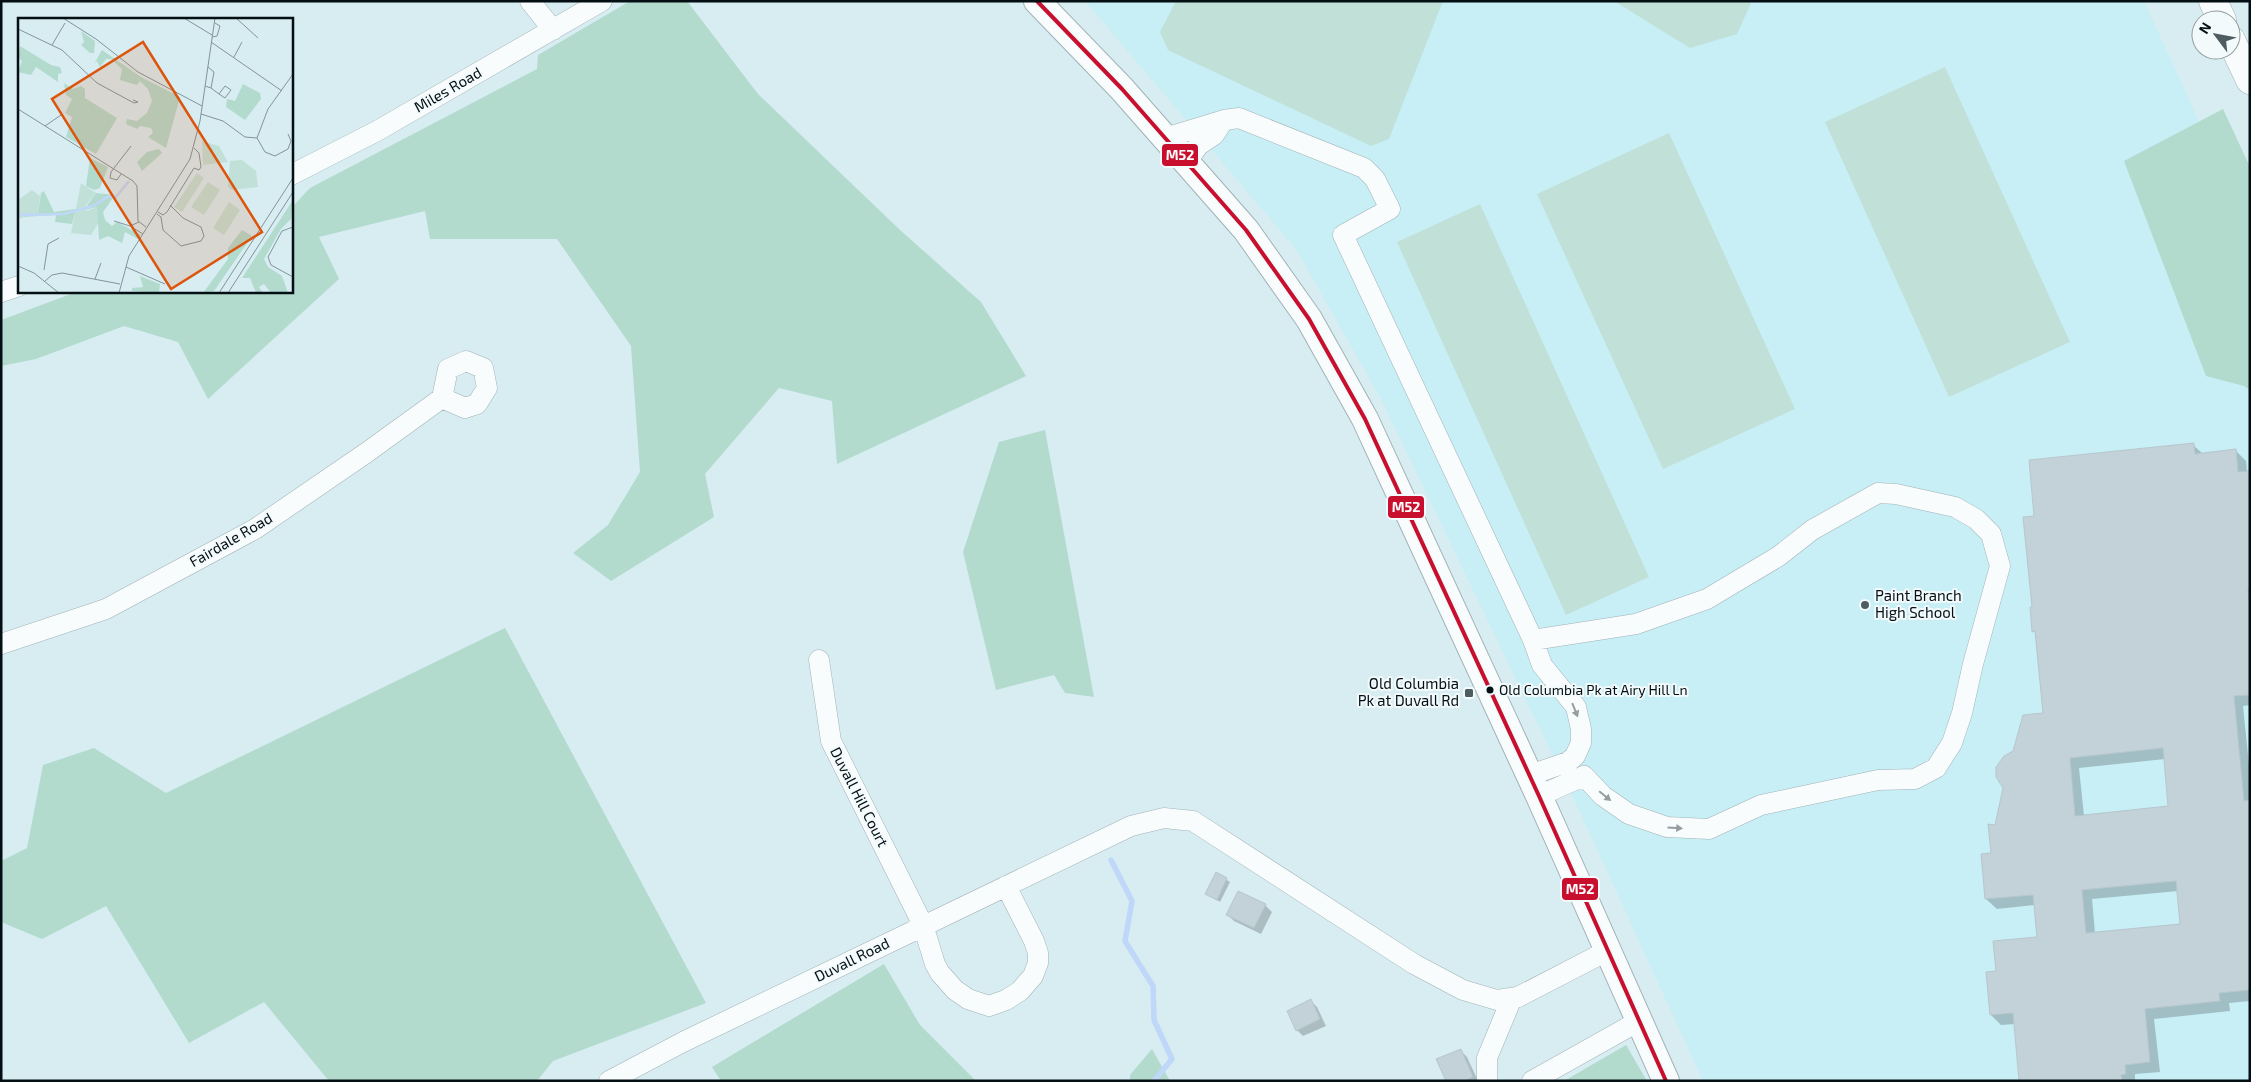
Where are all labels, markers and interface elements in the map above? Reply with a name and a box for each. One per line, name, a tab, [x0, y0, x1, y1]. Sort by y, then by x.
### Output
north arrow	[2191, 10, 2241, 60]
inset map	[18, 18, 292, 292]
text: N	[2195, 19, 2214, 37]
street label: Miles Road	[411, 63, 484, 116]
line badge: M52	[1161, 143, 1199, 167]
text: M52	[1166, 146, 1194, 163]
line badge: M52	[1387, 495, 1425, 519]
text: M52	[1392, 498, 1420, 515]
street label: Fairdale Road	[186, 508, 275, 570]
place label: Paint Branch High School	[1875, 586, 1962, 621]
marker: Paint Branch High School	[1859, 599, 1871, 611]
place label: Old Columbia Pk at Duvall Rd	[1358, 674, 1459, 709]
place label: Old Columbia Pk at Airy Hill Ln	[1499, 681, 1688, 698]
marker: Old Columbia Pk at Airy Hill Ln	[1485, 685, 1495, 695]
marker: Old Columbia Pk at Duvall Rd	[1463, 687, 1475, 699]
one-way arrow	[1572, 703, 1580, 717]
street label: Duvall Hill Court	[827, 744, 893, 850]
one-way arrow	[1599, 791, 1612, 802]
one-way arrow	[1667, 824, 1683, 832]
line badge: M52	[1561, 877, 1599, 901]
text: M52	[1566, 880, 1594, 897]
street label: Duvall Road	[811, 933, 892, 985]

